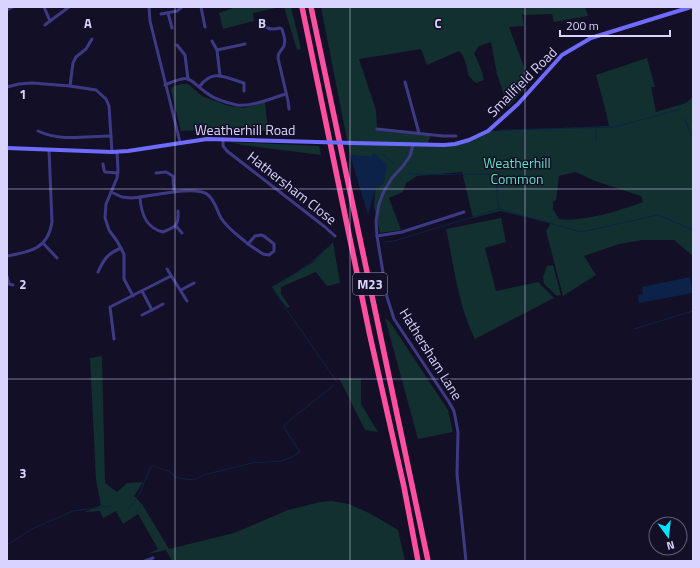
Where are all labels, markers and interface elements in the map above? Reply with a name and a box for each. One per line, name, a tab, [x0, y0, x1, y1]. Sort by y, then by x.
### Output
scale bar	[560, 12, 670, 38]
text: A	[84, 13, 92, 33]
text: B	[258, 13, 266, 33]
text: C	[434, 13, 442, 33]
text: 200 m	[566, 16, 599, 35]
street label: Smallfield Road	[482, 42, 561, 121]
text: 1	[19, 84, 27, 104]
street label: Weatherhill Road	[195, 119, 296, 140]
street label: Hathersham Close	[243, 146, 342, 229]
park label: Weatherhill Common	[483, 152, 551, 189]
road number: M23	[353, 273, 387, 295]
text: 2	[19, 274, 27, 294]
street label: Hathersham Lane	[395, 304, 468, 404]
text: 3	[19, 463, 27, 483]
north arrow	[648, 516, 688, 556]
text: N	[665, 537, 676, 554]

